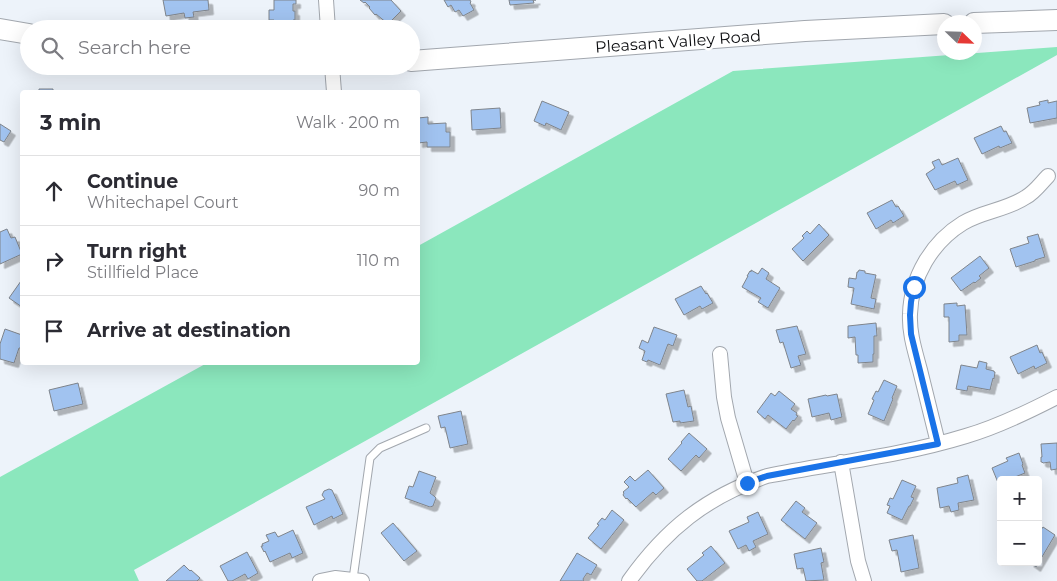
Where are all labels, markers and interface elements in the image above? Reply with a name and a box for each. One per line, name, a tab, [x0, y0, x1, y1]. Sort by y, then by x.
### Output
north arrow	[937, 15, 982, 60]
search box	[20, 20, 420, 75]
street label: Pleasant Valley Road	[595, 26, 762, 57]
icon: search	[38, 34, 66, 62]
text: Search here	[78, 36, 191, 59]
text: 3 min	[40, 110, 101, 135]
text: Walk · 200 m	[296, 113, 400, 132]
text: Continue	[87, 170, 178, 193]
icon: ahead	[40, 177, 68, 205]
text: 90 m	[358, 181, 400, 200]
text: Whitechapel Court	[87, 193, 238, 212]
text: Turn right	[87, 240, 187, 263]
icon: right	[40, 247, 68, 275]
text: 110 m	[357, 251, 400, 270]
text: Stillfield Place	[87, 263, 199, 282]
route start	[903, 276, 926, 299]
icon: arrive	[40, 317, 68, 345]
text: Arrive at destination	[87, 319, 291, 342]
route end	[736, 472, 759, 495]
map controls	[997, 476, 1042, 566]
button: +	[997, 476, 1042, 521]
button: −	[997, 521, 1042, 566]

